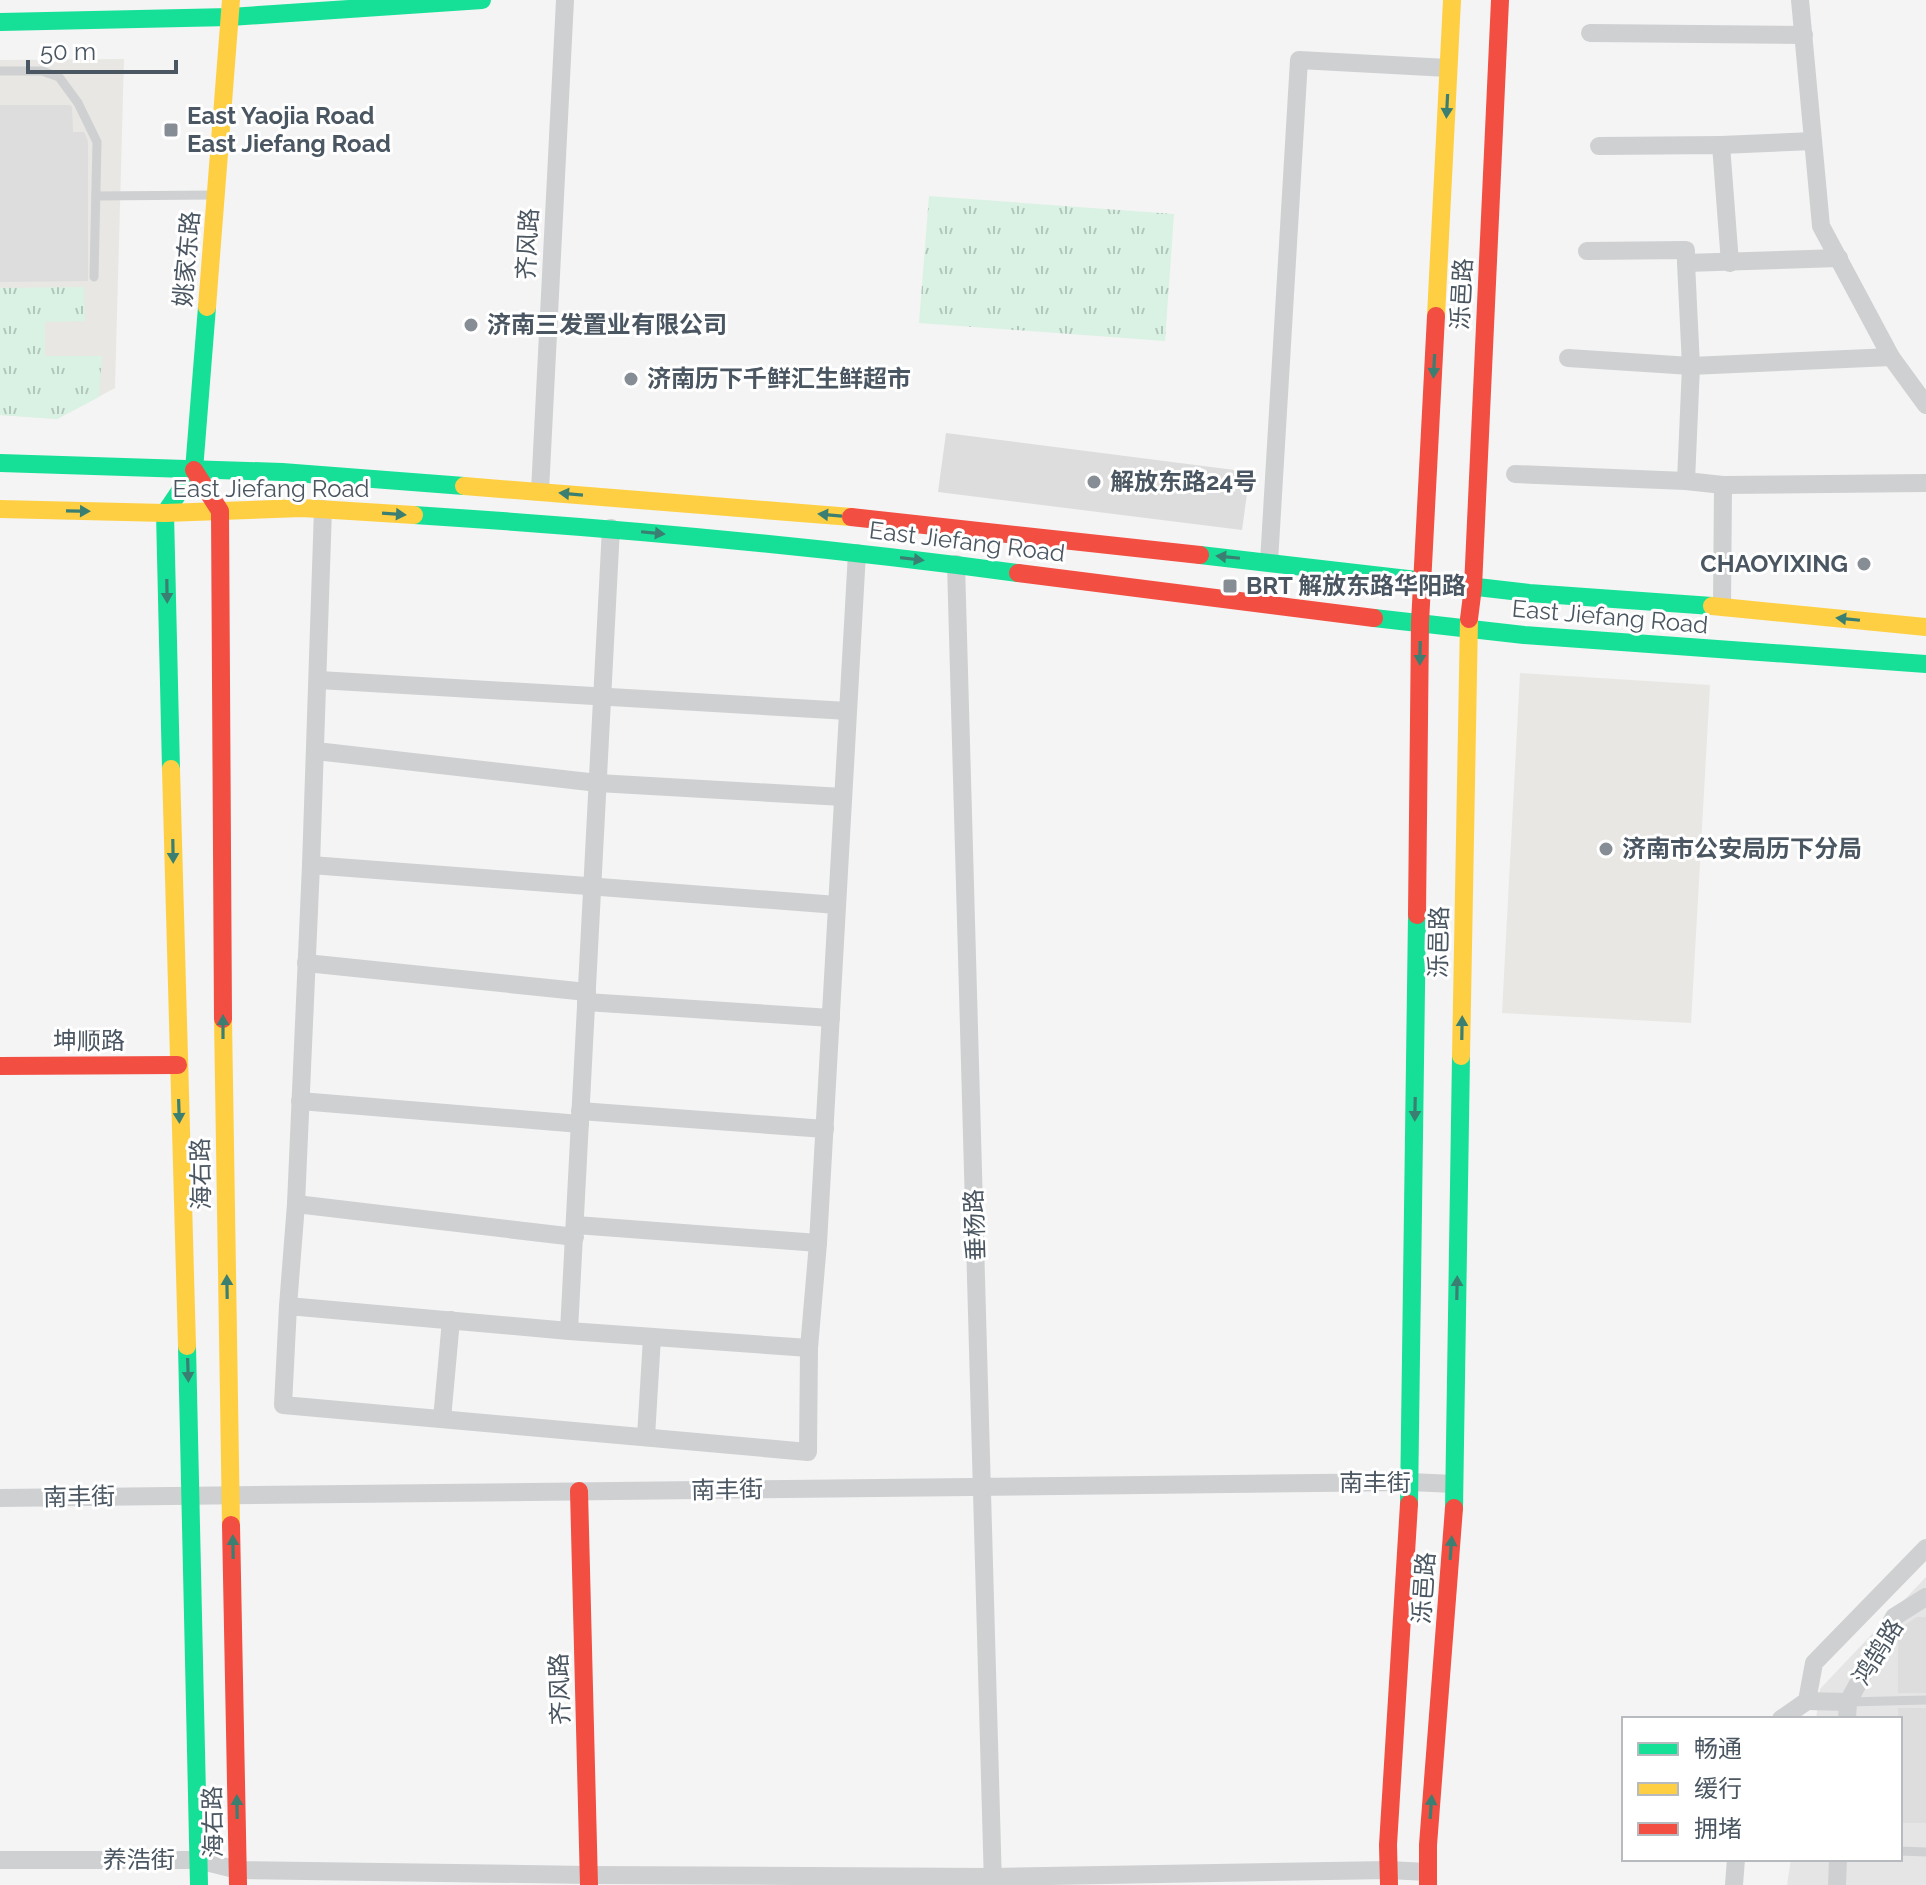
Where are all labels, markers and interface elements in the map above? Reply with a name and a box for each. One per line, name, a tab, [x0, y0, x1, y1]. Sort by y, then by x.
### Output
scale bar	[28, 24, 176, 74]
text: 50 m	[40, 37, 96, 66]
one-way arrow	[1440, 94, 1453, 119]
place label: East Yaojia Road East Jiefang Road	[187, 101, 391, 158]
marker: East Yaojia Road East Jiefang Road	[162, 121, 180, 139]
street label: 齐风路	[511, 207, 544, 281]
street label: 姚家东路	[168, 210, 205, 308]
street label: 泺邑路	[1445, 257, 1478, 331]
place label: 济南三发置业有限公司	[487, 310, 727, 339]
marker: 济南三发置业有限公司	[462, 316, 480, 334]
one-way arrow	[1427, 354, 1440, 379]
place label: 济南历下千鲜汇生鲜超市	[647, 364, 911, 393]
marker: 济南历下千鲜汇生鲜超市	[622, 370, 640, 388]
place label: 解放东路24号	[1110, 467, 1257, 496]
marker: 解放东路24号	[1085, 473, 1103, 491]
street label: East Jiefang Road	[173, 474, 369, 503]
one-way arrow	[558, 487, 583, 500]
one-way arrow	[66, 504, 91, 517]
one-way arrow	[382, 508, 407, 521]
one-way arrow	[817, 508, 842, 521]
street label: East Jiefang Road	[868, 515, 1067, 568]
one-way arrow	[641, 526, 666, 539]
place label: CHAOYIXING	[1700, 549, 1848, 578]
one-way arrow	[1215, 551, 1240, 564]
one-way arrow	[900, 552, 925, 565]
marker: CHAOYIXING	[1855, 555, 1873, 573]
place label: BRT 解放东路华阳路	[1246, 571, 1466, 600]
marker: BRT 解放东路华阳路	[1221, 577, 1239, 595]
one-way arrow	[161, 579, 173, 604]
street label: East Jiefang Road	[1511, 593, 1709, 640]
one-way arrow	[1836, 612, 1861, 625]
one-way arrow	[1414, 641, 1426, 666]
place label: 济南市公安局历下分局	[1622, 834, 1862, 863]
one-way arrow	[167, 839, 179, 864]
marker: 济南市公安局历下分局	[1597, 840, 1615, 858]
street label: 泺邑路	[1423, 906, 1454, 978]
one-way arrow	[217, 1014, 229, 1039]
one-way arrow	[1455, 1015, 1468, 1040]
street label: 坤顺路	[53, 1026, 125, 1055]
one-way arrow	[1409, 1097, 1421, 1122]
one-way arrow	[173, 1099, 186, 1124]
street label: 海右路	[185, 1138, 216, 1210]
street label: 垂杨路	[959, 1189, 990, 1262]
one-way arrow	[221, 1274, 234, 1299]
one-way arrow	[1451, 1275, 1464, 1300]
one-way arrow	[181, 1358, 194, 1383]
street label: 南丰街	[1339, 1468, 1411, 1497]
street label: 南丰街	[691, 1474, 763, 1505]
street label: 南丰街	[43, 1481, 115, 1512]
one-way arrow	[226, 1534, 239, 1559]
one-way arrow	[1445, 1535, 1458, 1560]
street label: 泺邑路	[1407, 1551, 1440, 1625]
street label: 鸿鹄路	[1846, 1614, 1909, 1690]
street label: 齐风路	[544, 1653, 575, 1726]
legend	[1622, 1717, 1902, 1861]
text: 畅通	[1694, 1734, 1742, 1763]
text: 缓行	[1694, 1774, 1742, 1803]
street label: 海右路	[197, 1786, 228, 1858]
one-way arrow	[231, 1794, 243, 1819]
one-way arrow	[1425, 1794, 1438, 1819]
text: 拥堵	[1694, 1814, 1742, 1843]
street label: 养浩街	[103, 1845, 175, 1874]

